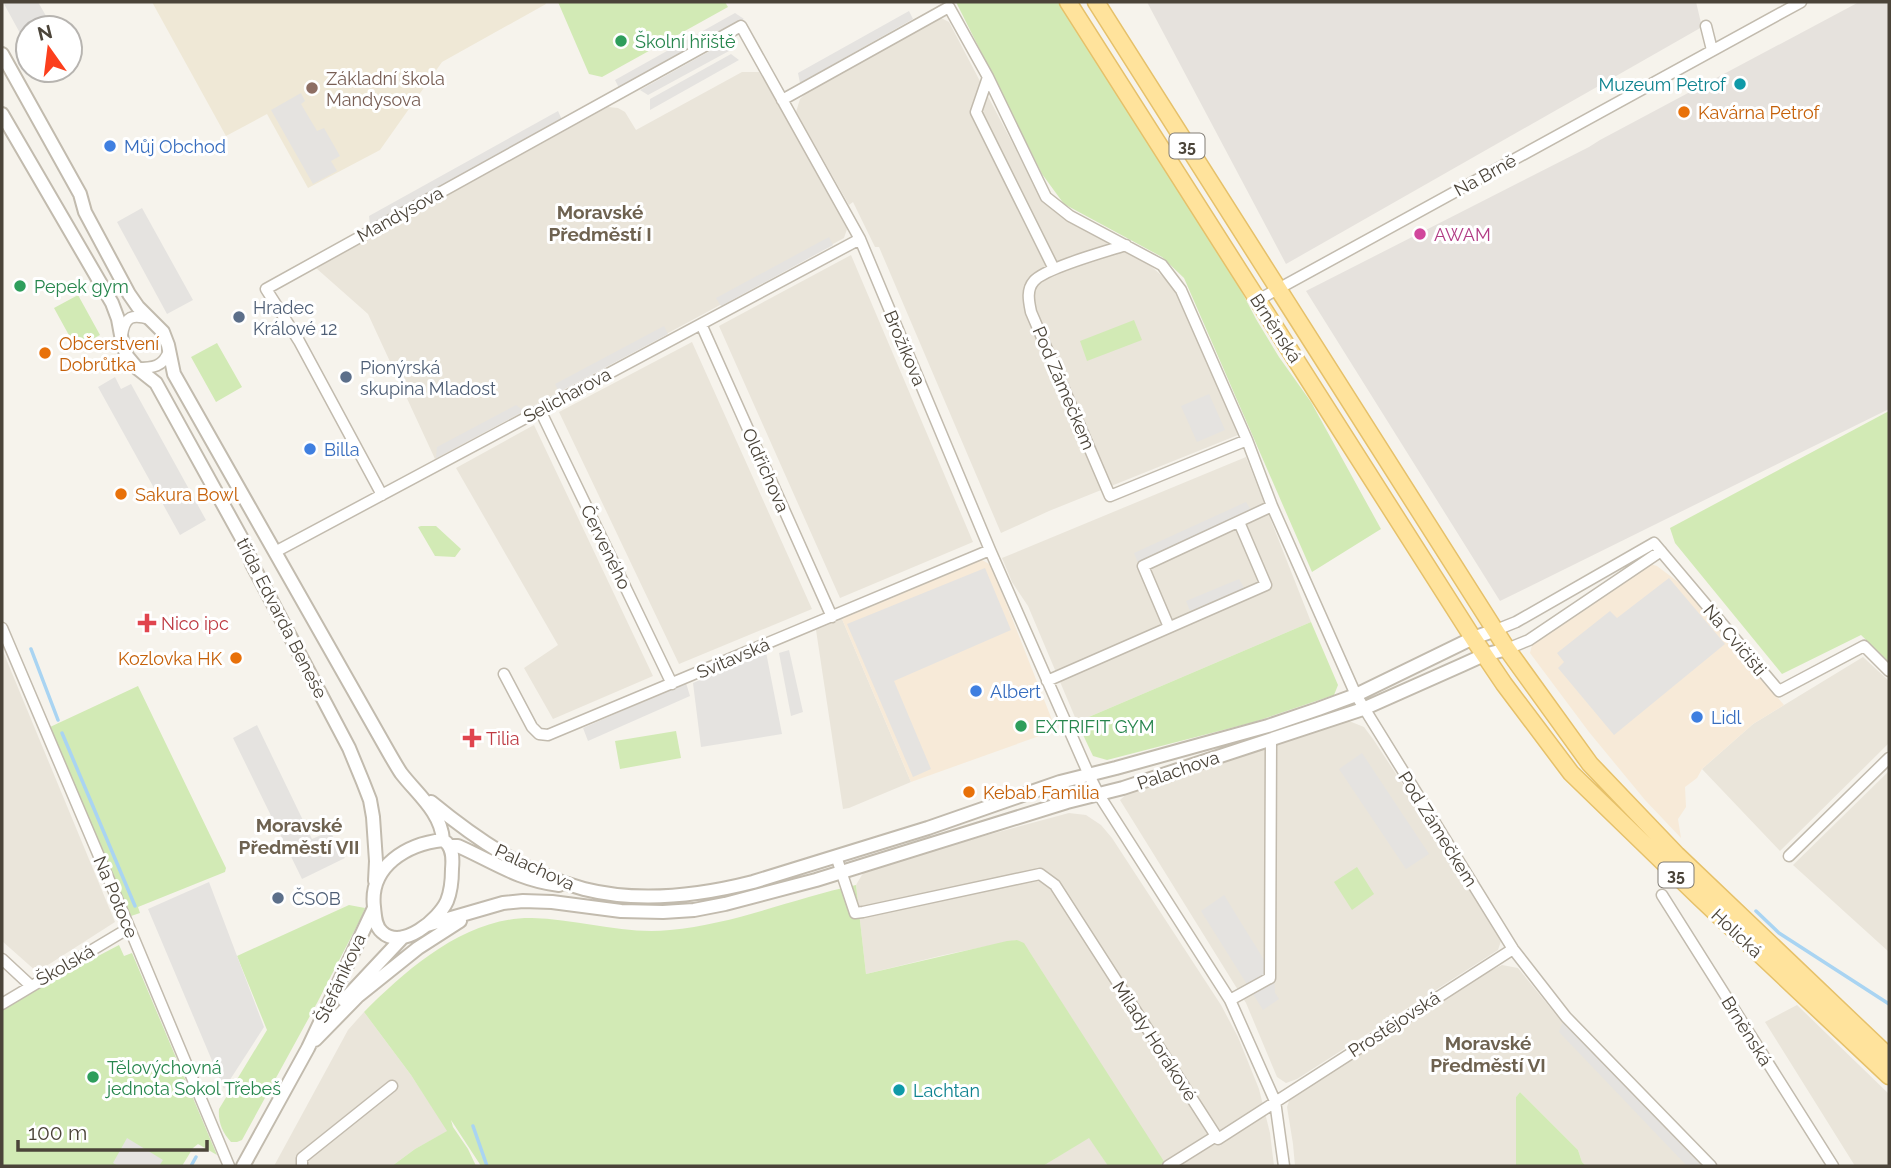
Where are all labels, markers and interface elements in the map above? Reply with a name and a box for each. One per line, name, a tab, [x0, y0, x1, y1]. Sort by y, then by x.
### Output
north arrow	[14, 14, 84, 84]
text: N	[35, 20, 55, 45]
place label: Školní hřiště	[635, 30, 736, 52]
marker: Školní hřiště	[613, 33, 629, 49]
place label: Základní škola Mandysova	[326, 68, 445, 110]
place label: Muzeum Petrof	[1598, 74, 1727, 95]
marker: Muzeum Petrof	[1732, 76, 1748, 92]
marker: Základní škola Mandysova	[304, 80, 320, 96]
place label: Kavárna Petrof	[1698, 102, 1821, 123]
marker: Kavárna Petrof	[1676, 104, 1692, 120]
road number: 35	[1170, 134, 1204, 158]
place label: Můj Obchod	[124, 136, 226, 157]
marker: Můj Obchod	[102, 138, 118, 154]
street label: Na Brně	[1450, 149, 1520, 201]
street label: Mandysova	[353, 182, 447, 246]
district label: Moravské Předměstí I	[548, 201, 652, 245]
place label: AWAM	[1434, 224, 1491, 245]
marker: AWAM	[1412, 226, 1428, 242]
place label: Pepek gym	[34, 276, 129, 297]
marker: Pepek gym	[12, 278, 28, 294]
street label: Brněnská	[1246, 290, 1306, 366]
place label: Hradec Králové 12	[253, 297, 337, 339]
street label: Brožíkova	[880, 307, 930, 389]
marker: Hradec Králové 12	[231, 309, 247, 325]
street label: Pod Zámečkem	[1029, 323, 1099, 453]
place label: Občerstvení Dobrůtka	[59, 333, 159, 375]
marker: Občerstvení Dobrůtka	[37, 345, 53, 361]
place label: Pionýrská skupina Mladost	[360, 357, 496, 399]
street label: Selicharova	[520, 363, 614, 427]
marker: Pionýrská skupina Mladost	[338, 369, 354, 385]
street label: Oldřichova	[738, 425, 794, 515]
place label: Billa	[324, 439, 360, 460]
marker: Billa	[302, 441, 318, 457]
place label: Sakura Bowl	[135, 484, 239, 505]
marker: Sakura Bowl	[113, 486, 129, 502]
street label: Červeného	[577, 501, 636, 593]
street label: třída Edvarda Beneše	[232, 534, 332, 702]
street label: Na Cvičišti	[1699, 600, 1771, 680]
place label: Nico ipc	[161, 613, 229, 634]
marker: Nico ipc	[139, 615, 155, 631]
street label: Svitavská	[693, 633, 773, 683]
place label: Kozlovka HK	[118, 648, 222, 669]
marker: Kozlovka HK	[228, 650, 244, 666]
place label: Albert	[990, 681, 1041, 702]
marker: Albert	[968, 683, 984, 699]
place label: Lidl	[1711, 707, 1742, 728]
marker: Lidl	[1689, 709, 1705, 725]
place label: EXTRIFIT GYM	[1035, 716, 1154, 737]
marker: EXTRIFIT GYM	[1013, 718, 1029, 734]
place label: Tilia	[486, 728, 520, 749]
marker: Tilia	[464, 730, 480, 746]
street label: Palachova	[1134, 746, 1222, 794]
street label: Pod Zámečkem	[1394, 768, 1482, 890]
place label: Kebab Familia	[983, 782, 1100, 803]
marker: Kebab Familia	[961, 784, 977, 800]
district label: Moravské Předměstí VII	[239, 814, 359, 858]
street label: Palachova	[492, 839, 578, 895]
street label: Na Potoce	[89, 853, 143, 941]
road number: 35	[1658, 862, 1694, 888]
place label: ČSOB	[292, 887, 341, 909]
marker: ČSOB	[270, 890, 286, 906]
street label: Holická	[1707, 904, 1767, 962]
street label: Štefánikova	[309, 930, 370, 1026]
street label: Školská	[32, 939, 98, 990]
street label: Milady Horákové	[1108, 977, 1202, 1105]
street label: Prostějovská	[1344, 987, 1444, 1061]
street label: Brněnská	[1717, 992, 1777, 1070]
district label: Moravské Předměstí VI	[1430, 1032, 1546, 1076]
place label: Tělovýchovná jednota Sokol Třebeš	[104, 1057, 281, 1099]
marker: Tělovýchovná jednota Sokol Třebeš	[85, 1069, 101, 1085]
place label: Lachtan	[913, 1080, 980, 1101]
marker: Lachtan	[891, 1082, 907, 1098]
scale bar	[18, 1108, 206, 1152]
text: 100 m	[28, 1120, 87, 1145]

